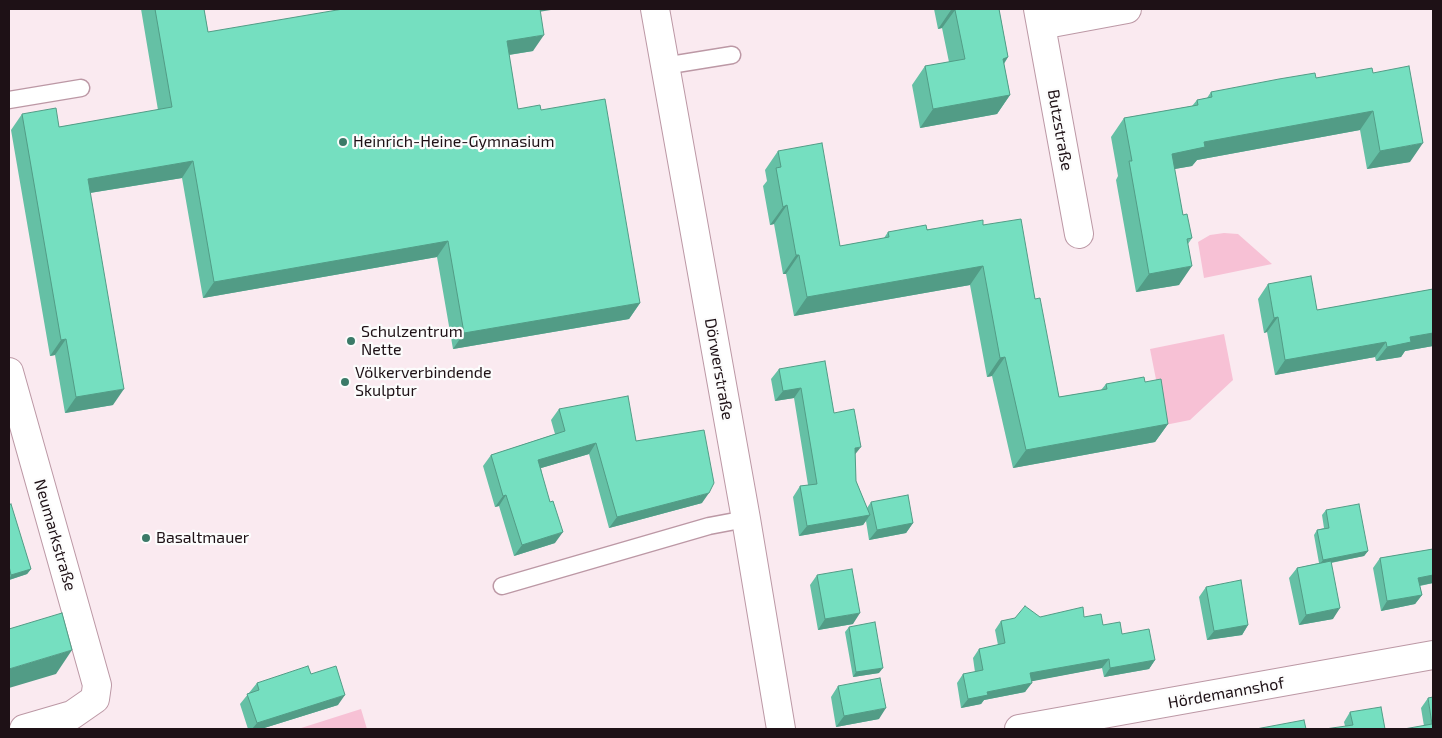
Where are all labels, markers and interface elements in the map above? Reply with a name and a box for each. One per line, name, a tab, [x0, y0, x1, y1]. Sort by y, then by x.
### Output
street label: Butzstraße	[1043, 88, 1077, 172]
place label: Heinrich-Heine-Gymnasium	[353, 132, 554, 152]
marker: Heinrich-Heine-Gymnasium	[337, 136, 349, 148]
street label: Dörwerstraße	[701, 317, 737, 421]
place label: Schulzentrum Nette	[361, 322, 463, 360]
marker: Schulzentrum Nette	[345, 335, 357, 347]
place label: Völkerverbindende Skulptur	[355, 363, 491, 401]
marker: Völkerverbindende Skulptur	[339, 376, 351, 388]
street label: Neumarkstraße	[30, 477, 80, 593]
place label: Basaltmauer	[156, 528, 249, 548]
marker: Basaltmauer	[140, 532, 152, 544]
street label: Hördemannshof	[1166, 673, 1286, 713]

